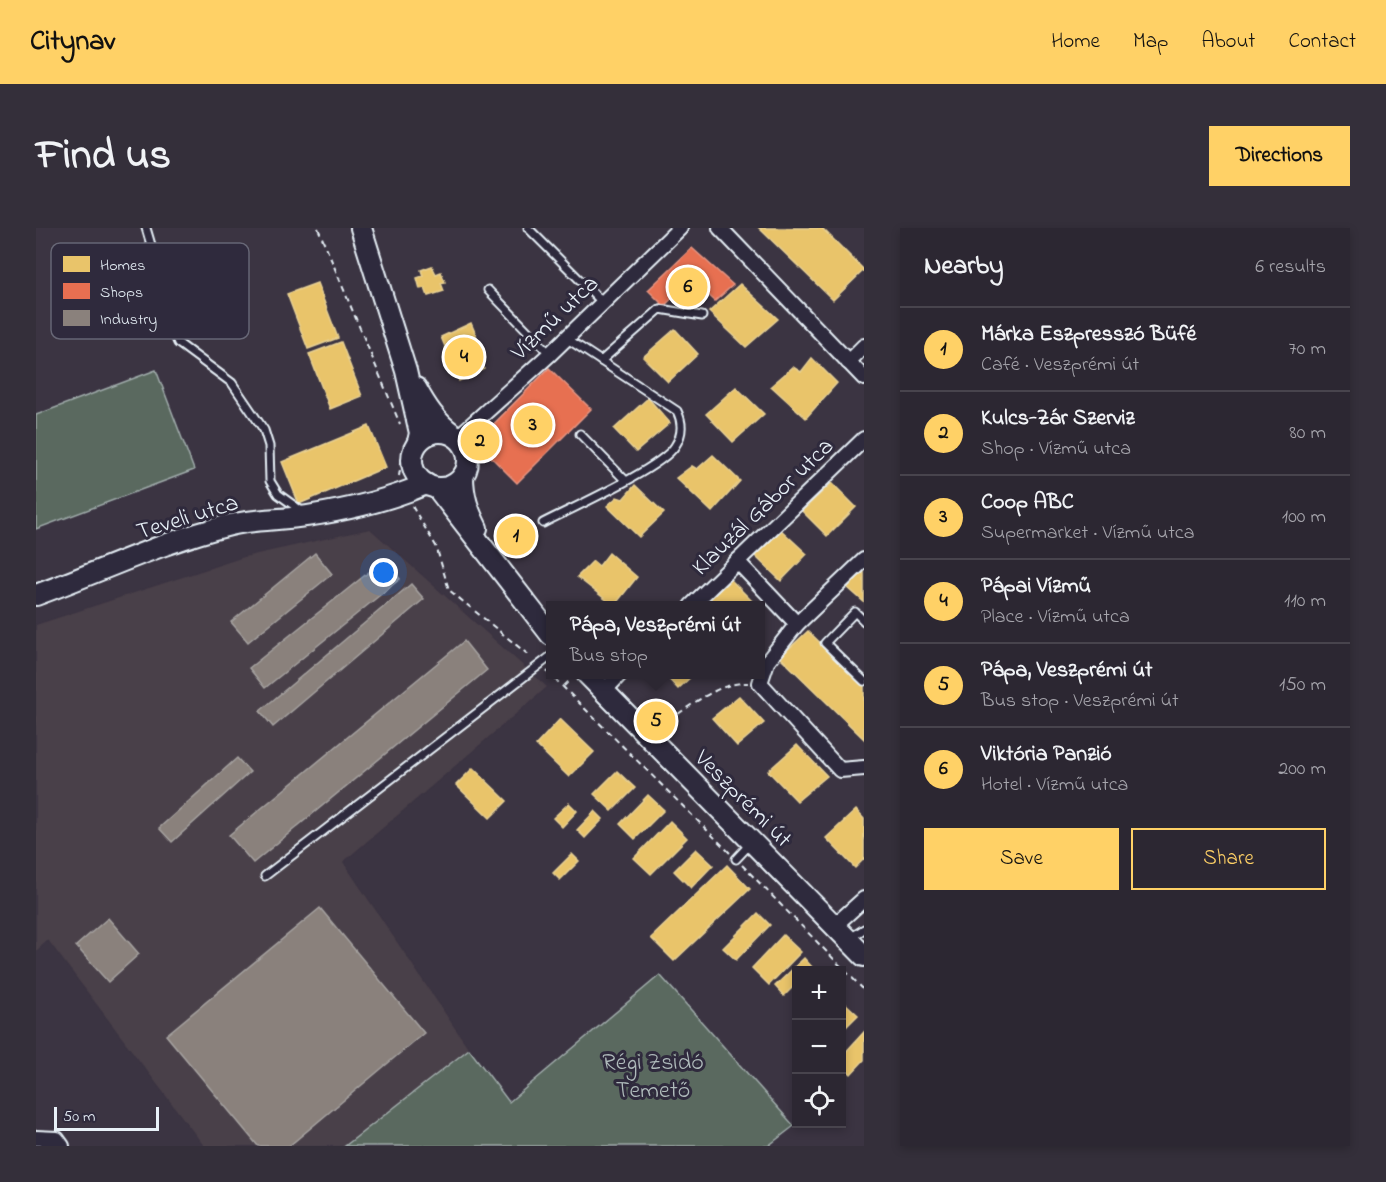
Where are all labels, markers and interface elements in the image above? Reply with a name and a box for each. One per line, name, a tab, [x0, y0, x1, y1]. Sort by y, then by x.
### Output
text: Citynav	[30, 22, 115, 63]
text: Home	[1051, 27, 1100, 57]
text: Map	[1133, 27, 1168, 57]
text: About	[1201, 27, 1255, 57]
text: Contact	[1288, 27, 1356, 57]
text: Find us	[36, 126, 171, 187]
button: Directions	[1209, 126, 1350, 186]
legend	[51, 243, 249, 339]
text: Nearby	[924, 248, 1003, 286]
text: 6 results	[1255, 253, 1326, 282]
text: Homes	[100, 254, 145, 278]
pin: 6	[668, 264, 708, 310]
street label: Vízmű utca	[503, 268, 608, 370]
text: Shops	[100, 281, 143, 305]
text: Industry	[100, 308, 157, 332]
text: Márka Eszpresszó Büfé	[981, 319, 1196, 351]
pin: 4	[444, 334, 484, 380]
text: 1	[940, 335, 947, 364]
text: 70 m	[1289, 335, 1326, 364]
text: Café · Veszprémi út	[981, 351, 1139, 380]
pin: 3	[514, 402, 552, 448]
text: Kulcs-Zár Szerviz	[981, 403, 1135, 435]
pin: 2	[460, 418, 500, 464]
text: 2	[939, 419, 948, 448]
text: 80 m	[1289, 419, 1326, 448]
street label: Klauzál Gábor utca	[685, 431, 843, 585]
text: Shop · Vízmű utca	[981, 435, 1131, 464]
street label: Teveli utca	[132, 486, 243, 550]
text: Coop ABC	[981, 487, 1074, 519]
text: 3	[939, 503, 948, 532]
text: 100 m	[1282, 503, 1326, 532]
pin: 1	[496, 514, 536, 558]
text: Supermarket · Vízmű utca	[981, 519, 1195, 548]
your location	[369, 558, 398, 587]
text: Pápai Vízmű	[981, 571, 1091, 603]
text: 4	[939, 587, 948, 616]
text: 110 m	[1284, 587, 1326, 616]
popup	[546, 601, 765, 679]
text: Place · Vízmű utca	[981, 603, 1130, 632]
text: Pápa, Veszprémi út	[570, 610, 741, 642]
text: Bus stop	[570, 642, 648, 671]
text: Pápa, Veszprémi út	[981, 655, 1152, 687]
text: 5	[938, 671, 949, 700]
text: 150 m	[1279, 671, 1326, 700]
text: Bus stop · Veszprémi út	[981, 687, 1179, 716]
pin: 5	[636, 698, 676, 744]
text: Viktória Panzió	[981, 739, 1112, 771]
street label: Veszprémi út	[685, 742, 799, 857]
text: 6	[939, 755, 948, 784]
text: 200 m	[1278, 755, 1326, 784]
text: Hotel · Vízmű utca	[981, 771, 1128, 800]
button: Save	[924, 828, 1119, 890]
button: Share	[1131, 828, 1326, 890]
map controls	[792, 966, 846, 1128]
button: +	[792, 966, 846, 1020]
button: −	[792, 1020, 846, 1074]
park label: Régi Zsidó Temető	[602, 1046, 704, 1109]
button: locate	[792, 1074, 846, 1128]
scale bar	[54, 1104, 159, 1132]
text: 50 m	[63, 1105, 95, 1129]

